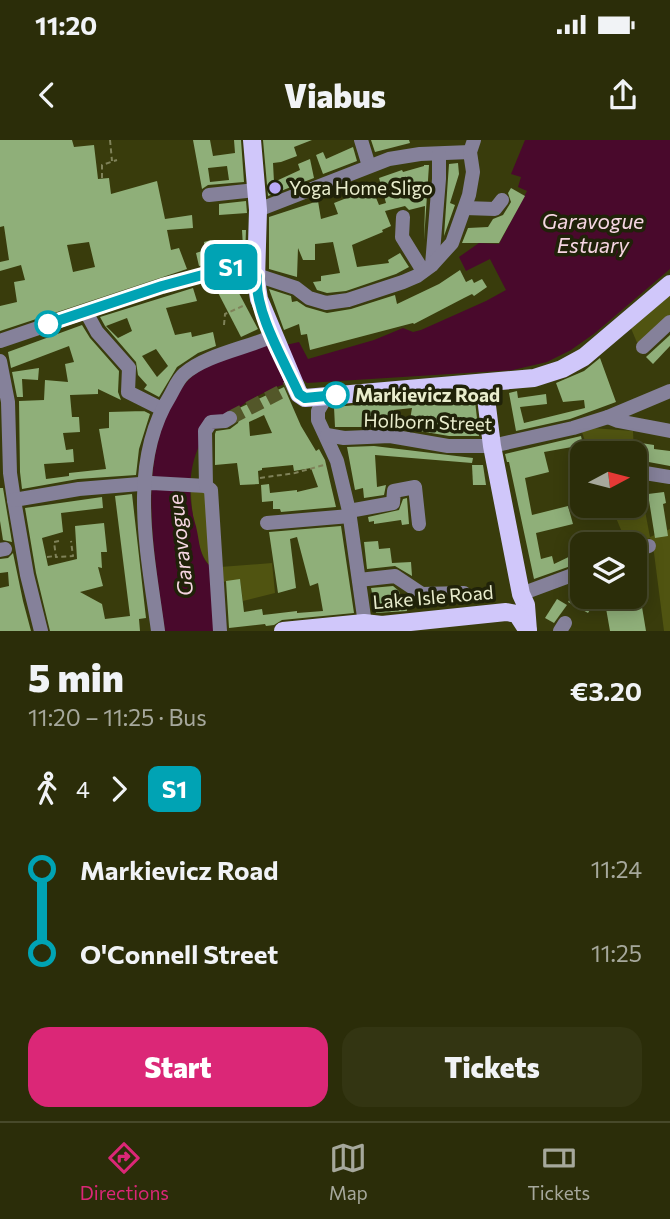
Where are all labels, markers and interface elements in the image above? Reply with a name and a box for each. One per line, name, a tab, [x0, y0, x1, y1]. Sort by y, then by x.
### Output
text: 11:20	[35, 9, 97, 40]
text: Viabus	[284, 75, 386, 115]
icon: back	[28, 76, 66, 114]
icon: share	[604, 76, 642, 114]
place label: Yoga Home Sligo	[289, 176, 433, 199]
marker: Yoga Home Sligo	[267, 180, 283, 196]
water label: Garavogue Estuary	[542, 208, 644, 257]
line badge: S1	[200, 244, 262, 290]
text: S1	[218, 252, 244, 281]
unlabelled marker	[35, 311, 61, 337]
marker: Markievicz Road	[323, 382, 349, 408]
place label: Markievicz Road	[355, 383, 500, 406]
street label: Holborn Street	[363, 408, 493, 435]
north arrow	[570, 441, 648, 518]
map controls	[570, 441, 647, 609]
water label: Garavogue	[162, 493, 197, 597]
button: layers	[570, 532, 647, 609]
street label: Lake Isle Road	[372, 580, 494, 613]
text: 5 min	[28, 653, 124, 700]
text: €3.20	[570, 675, 642, 706]
text: 11:20 – 11:25 · Bus	[28, 703, 207, 731]
icon: walk	[28, 770, 66, 808]
icon: forward	[100, 770, 138, 808]
text: S1	[162, 774, 187, 803]
text: 4	[76, 775, 90, 803]
text: Markievicz Road	[80, 854, 278, 885]
text: 11:24	[591, 855, 642, 883]
text: O'Connell Street	[80, 938, 278, 969]
text: 11:25	[591, 939, 642, 967]
button: Start	[28, 1027, 328, 1107]
button: Tickets	[342, 1027, 642, 1107]
tab: Directions	[80, 1139, 169, 1204]
tab: Map	[329, 1139, 368, 1204]
tab: Tickets	[527, 1139, 590, 1204]

